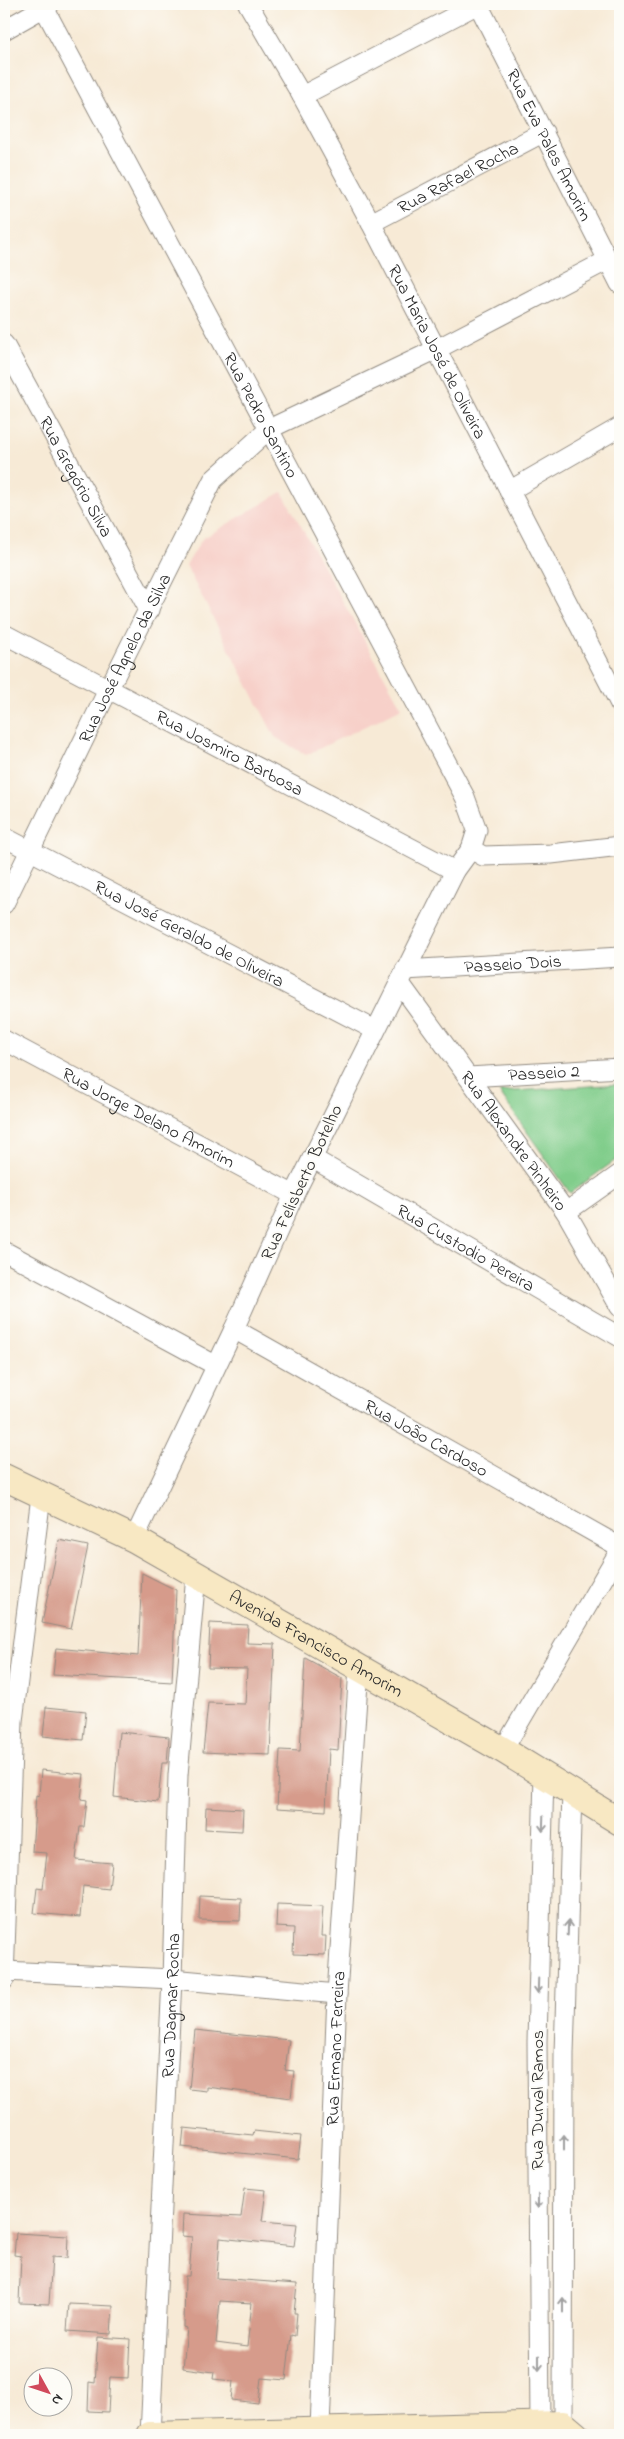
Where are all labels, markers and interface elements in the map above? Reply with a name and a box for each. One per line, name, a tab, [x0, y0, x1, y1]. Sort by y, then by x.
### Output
street label: Rua Eva Pales Amorim	[498, 65, 597, 226]
street label: Rua Rafael Rocha	[394, 137, 524, 222]
street label: Rua Maria José de Oliveira	[380, 261, 492, 444]
street label: Rua Pedro Santino	[215, 349, 304, 484]
street label: Rua Gregório Silva	[31, 412, 118, 543]
street label: Rua José Agnelo da Silva	[73, 569, 179, 748]
street label: Rua Josmiro Barbosa	[150, 705, 307, 804]
street label: Rua José Geraldo de Oliveira	[89, 875, 288, 995]
street label: Passeio Dois	[463, 950, 562, 981]
street label: Passeio 2	[507, 1059, 581, 1090]
street label: Rua Jorge Delano Amorim	[56, 1062, 239, 1176]
street label: Rua Alexandre Pinheiro	[453, 1066, 572, 1217]
street label: Rua Felisberto Botelho	[255, 1101, 350, 1265]
street label: Rua Custodio Pereira	[391, 1199, 539, 1300]
street label: Rua João Cardoso	[359, 1394, 492, 1485]
street label: Avenida Francisco Amorim	[223, 1585, 407, 1705]
one-way arrow	[538, 1815, 547, 1831]
one-way arrow	[563, 1920, 573, 1936]
street label: Rua Dagmar Rocha	[156, 1933, 188, 2079]
street label: Rua Ermano Ferreira	[321, 1970, 354, 2126]
one-way arrow	[533, 1978, 543, 1994]
street label: Rua Durval Ramos	[526, 2030, 552, 2170]
one-way arrow	[559, 2135, 569, 2151]
one-way arrow	[533, 2192, 543, 2209]
one-way arrow	[558, 2297, 568, 2314]
one-way arrow	[534, 2355, 544, 2371]
north arrow	[22, 2366, 72, 2416]
text: N	[46, 2389, 68, 2410]

